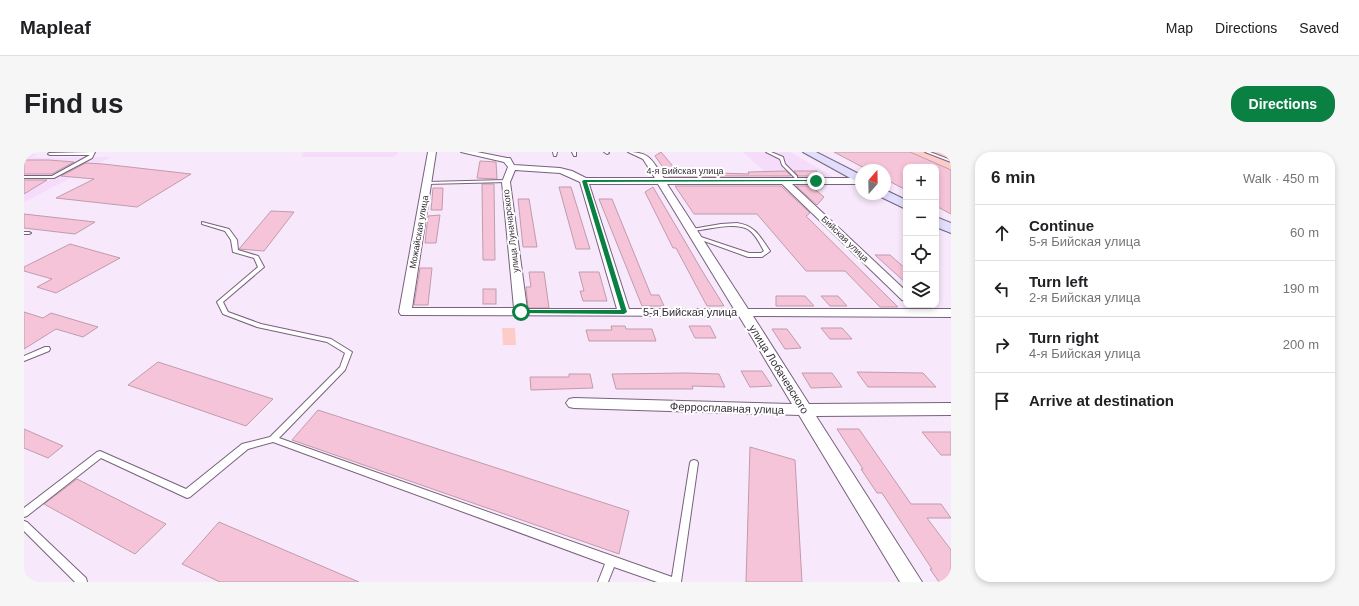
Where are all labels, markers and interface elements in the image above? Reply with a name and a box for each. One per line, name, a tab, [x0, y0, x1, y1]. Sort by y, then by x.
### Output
text: Mapleaf	[20, 17, 91, 38]
text: Map	[1166, 20, 1193, 36]
text: Directions	[1215, 20, 1277, 36]
text: Saved	[1299, 20, 1339, 36]
button: Directions	[1231, 86, 1335, 122]
text: Find us	[24, 88, 124, 119]
north arrow	[855, 164, 891, 200]
map controls	[903, 164, 939, 308]
button: +	[903, 164, 939, 200]
street label: 4-я Бийская улица	[646, 166, 724, 176]
text: 6 min	[991, 168, 1035, 187]
text: Walk · 450 m	[1243, 171, 1319, 186]
route end	[807, 172, 825, 190]
street label: улица Луначарского	[501, 189, 521, 273]
street label: Можайская улица	[408, 195, 430, 269]
button: −	[903, 200, 939, 236]
street label: Бийская улица	[819, 214, 871, 264]
text: Continue	[1029, 217, 1094, 234]
icon: ahead	[991, 222, 1013, 244]
text: 60 m	[1290, 225, 1319, 240]
text: 5-я Бийская улица	[1029, 234, 1140, 249]
button: locate	[903, 236, 939, 272]
button: layers	[903, 272, 939, 308]
text: Turn left	[1029, 273, 1088, 290]
icon: left	[991, 278, 1013, 300]
text: 190 m	[1283, 281, 1319, 296]
text: 2-я Бийская улица	[1029, 290, 1140, 305]
route start	[512, 303, 530, 321]
street label: 5-я Бийская улица	[643, 306, 738, 318]
street label: улица Лобачевского	[747, 322, 811, 416]
text: Turn right	[1029, 329, 1099, 346]
icon: right	[991, 334, 1013, 356]
text: 200 m	[1283, 337, 1319, 352]
text: 4-я Бийская улица	[1029, 346, 1140, 361]
icon: arrive	[991, 390, 1013, 412]
text: Arrive at destination	[1029, 392, 1174, 409]
street label: Ферросплавная улица	[670, 400, 785, 416]

